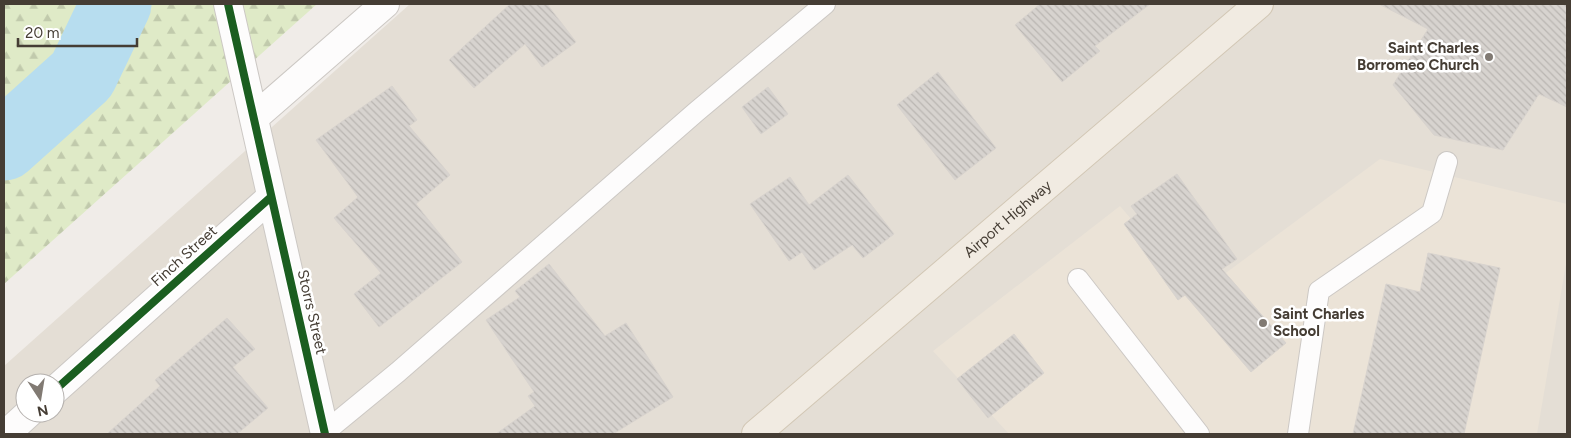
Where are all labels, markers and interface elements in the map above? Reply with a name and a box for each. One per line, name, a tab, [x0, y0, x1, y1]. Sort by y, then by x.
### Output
scale bar	[18, 15, 136, 47]
text: 20 m	[25, 24, 59, 42]
place label: Saint Charles Borromeo Church	[1357, 39, 1479, 74]
marker: Saint Charles Borromeo Church	[1483, 51, 1495, 63]
street label: Airport Highway	[960, 176, 1055, 261]
street label: Finch Street	[147, 222, 221, 290]
street label: Storrs Street	[294, 268, 331, 356]
place label: Saint Charles School	[1273, 305, 1364, 340]
marker: Saint Charles School	[1257, 317, 1269, 329]
north arrow	[15, 373, 65, 423]
text: N	[36, 401, 50, 420]

